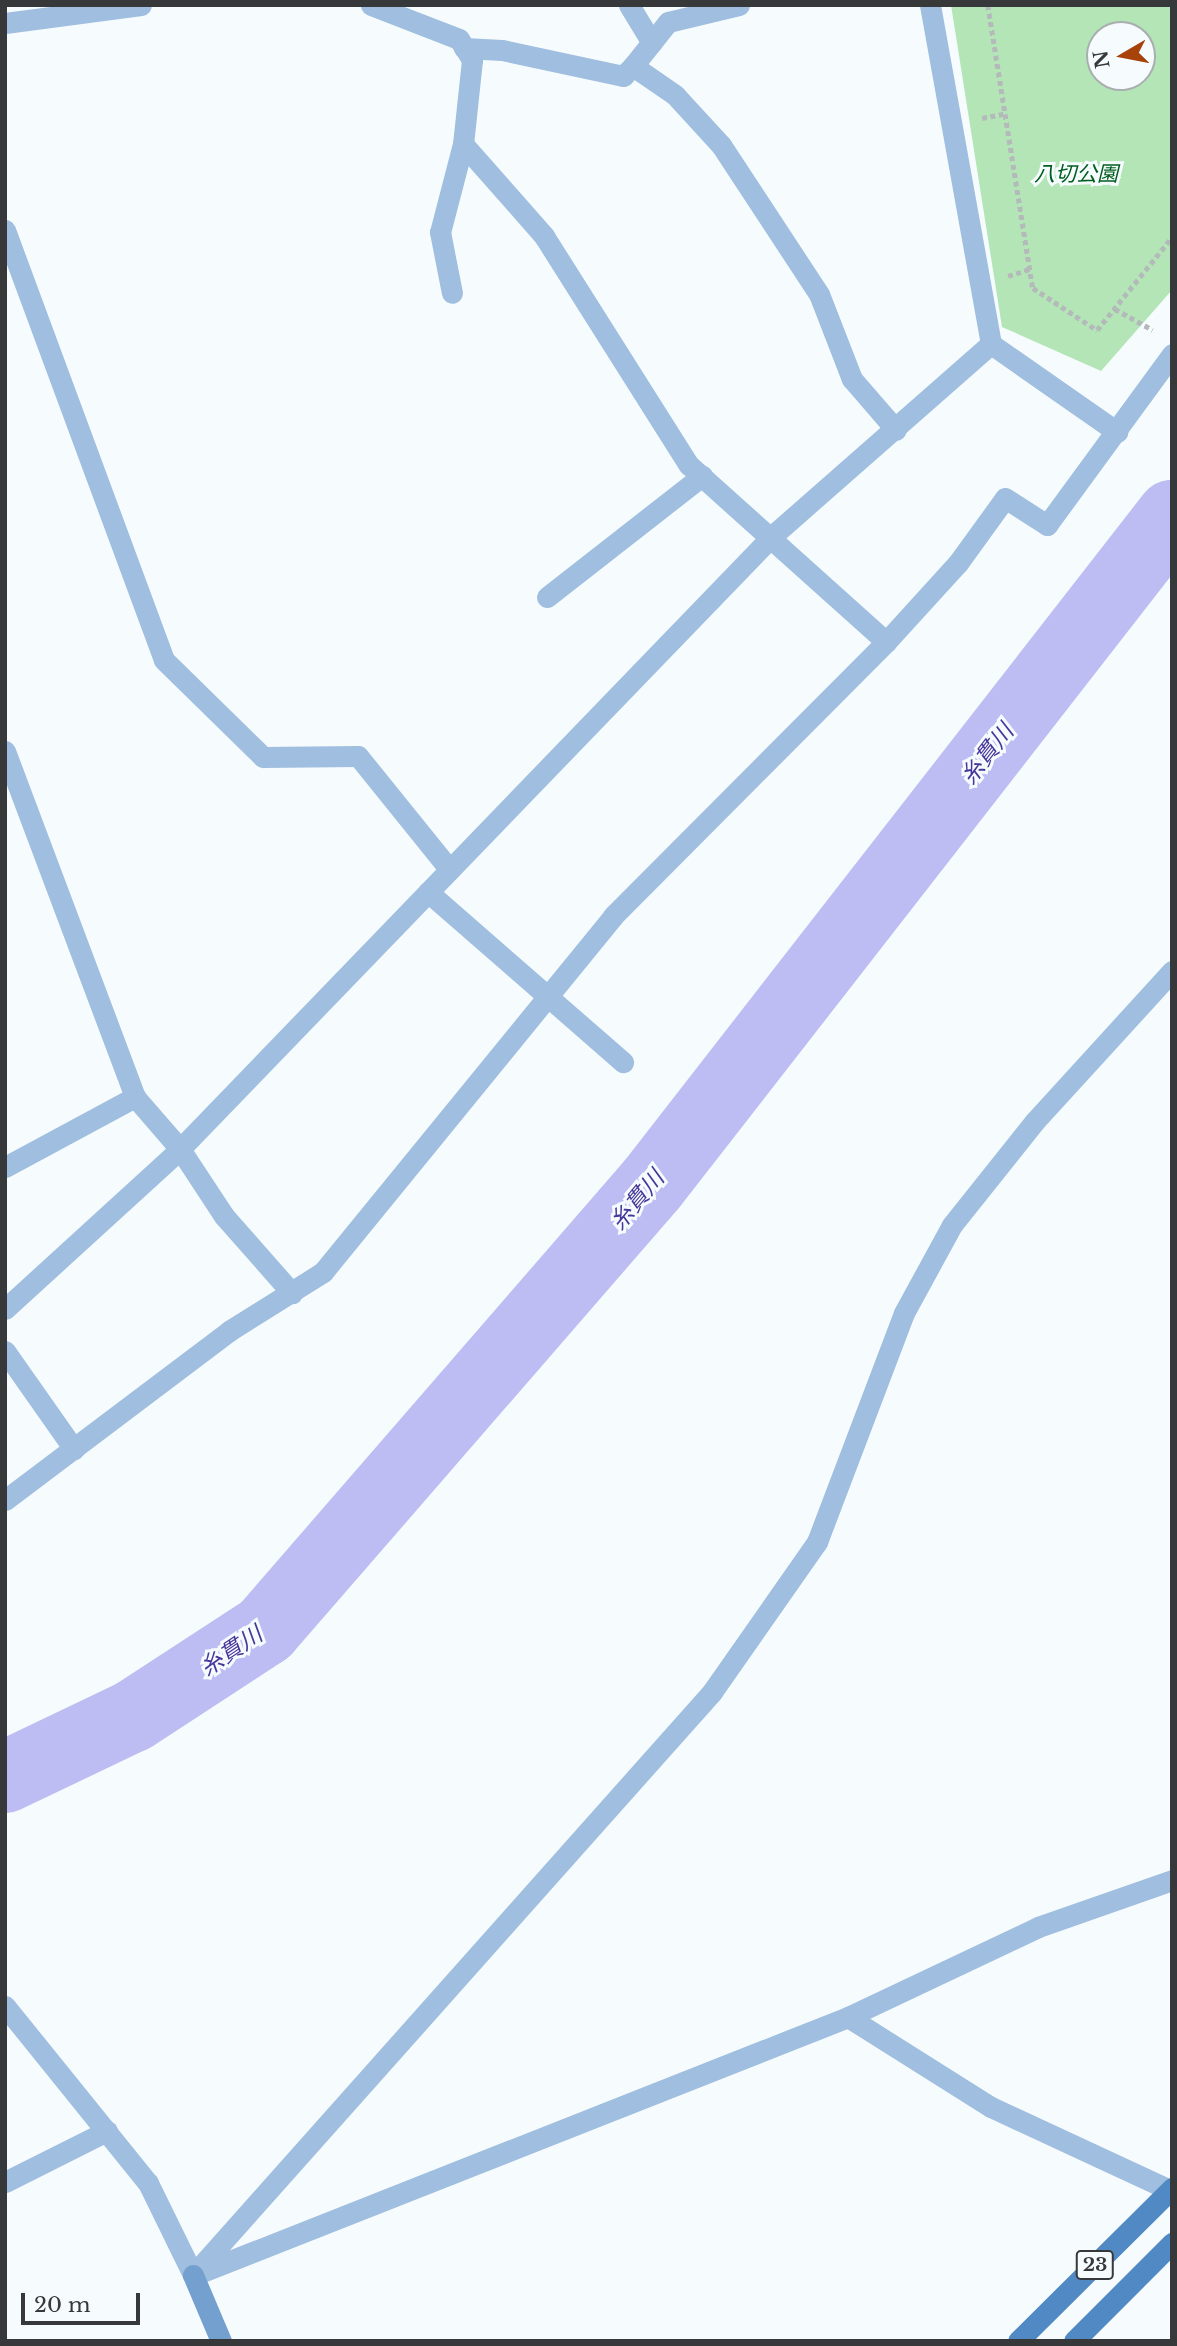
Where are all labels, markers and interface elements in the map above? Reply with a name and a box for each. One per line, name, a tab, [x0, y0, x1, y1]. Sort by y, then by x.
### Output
north arrow	[1086, 21, 1156, 91]
text: N	[1089, 49, 1115, 70]
park label: 八切公園	[1034, 161, 1118, 187]
water label: 糸貫川	[955, 718, 1019, 790]
water label: 糸貫川	[604, 1165, 670, 1235]
water label: 糸貫川	[195, 1620, 267, 1682]
road number: 23	[1076, 2250, 1114, 2280]
scale bar	[24, 2280, 144, 2324]
text: 20 m	[34, 2292, 91, 2318]

